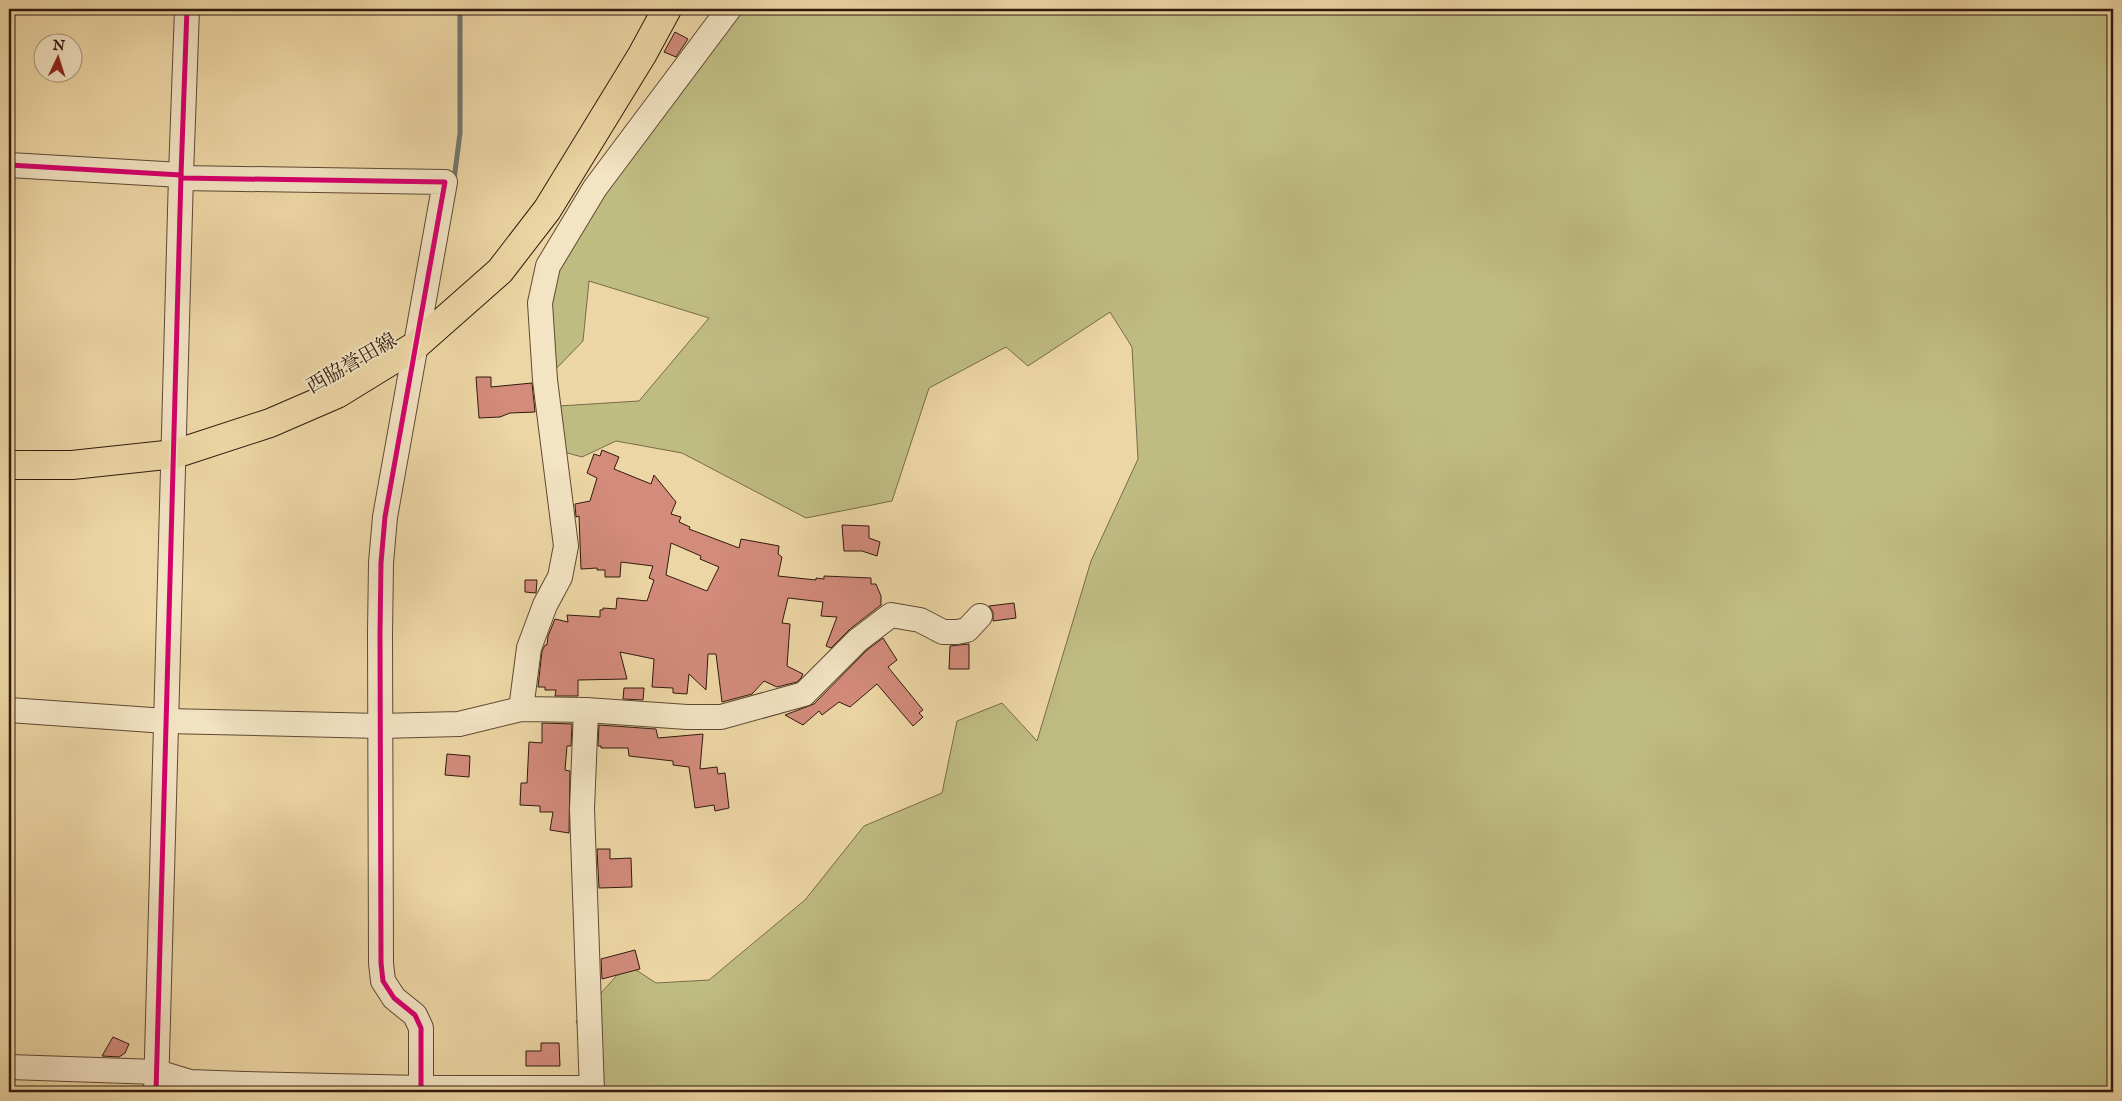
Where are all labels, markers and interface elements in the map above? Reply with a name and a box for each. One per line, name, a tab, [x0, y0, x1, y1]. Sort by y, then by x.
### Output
north arrow	[32, 32, 82, 82]
text: N	[51, 37, 66, 55]
street label: 西脇誉田線	[302, 328, 402, 400]

